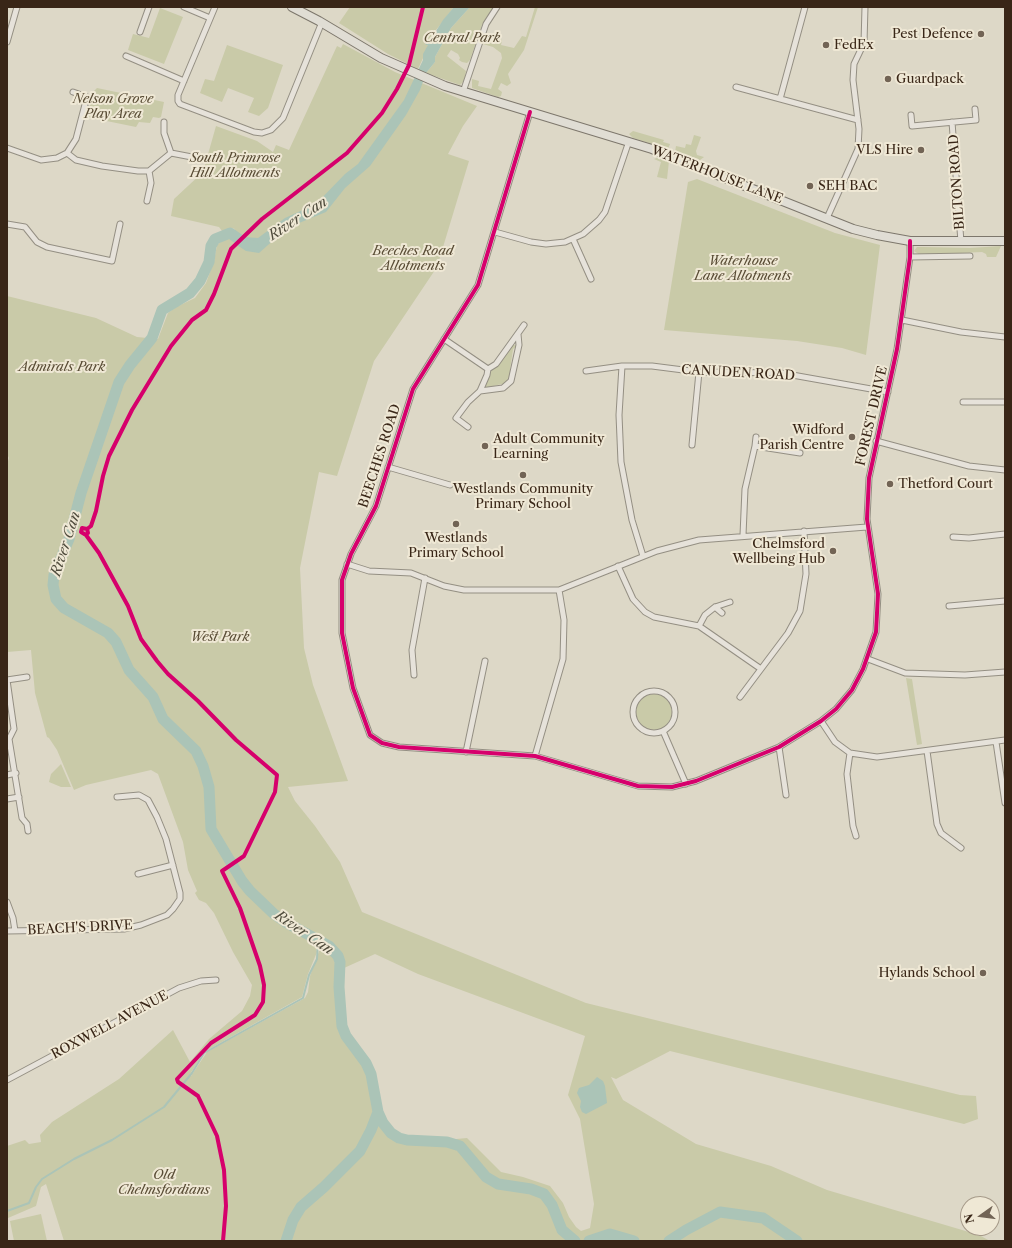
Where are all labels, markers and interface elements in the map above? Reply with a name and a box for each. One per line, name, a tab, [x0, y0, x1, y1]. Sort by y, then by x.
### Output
place label: Pest Defence	[892, 26, 973, 42]
marker: Pest Defence	[976, 29, 986, 39]
park label: Central Park	[424, 30, 500, 46]
place label: FedEx	[834, 37, 874, 53]
marker: FedEx	[821, 40, 831, 50]
place label: Guardpack	[896, 71, 964, 87]
marker: Guardpack	[883, 74, 893, 84]
park label: Nelson Grove Play Area	[73, 91, 153, 122]
street label: BILTON ROAD	[946, 134, 968, 230]
place label: VLS Hire	[856, 142, 913, 158]
street label: WATERHOUSE LANE	[649, 143, 785, 207]
marker: VLS Hire	[916, 145, 926, 155]
park label: South Primrose Hill Allotments	[190, 150, 280, 181]
place label: SEH BAC	[818, 178, 877, 194]
marker: SEH BAC	[805, 181, 815, 191]
water label: River Can	[265, 194, 331, 244]
park label: Beeches Road Allotments	[373, 243, 453, 274]
park label: Waterhouse Lane Allotments	[694, 253, 792, 284]
park label: Admirals Park	[19, 359, 105, 375]
street label: CANUDEN ROAD	[681, 362, 795, 384]
street label: FOREST DRIVE	[853, 365, 891, 467]
street label: BEECHES ROAD	[356, 402, 404, 510]
place label: Widford Parish Centre	[759, 422, 844, 453]
place label: Adult Community Learning	[493, 431, 604, 462]
marker: Widford Parish Centre	[847, 432, 857, 442]
marker: Adult Community Learning	[480, 441, 490, 451]
marker: Westlands Community Primary School	[518, 470, 528, 480]
place label: Thetford Court	[898, 476, 993, 492]
marker: Thetford Court	[885, 479, 895, 489]
place label: Westlands Community Primary School	[453, 481, 593, 512]
water label: River Can	[48, 510, 84, 578]
marker: Westlands Primary School	[451, 519, 461, 529]
place label: Westlands Primary School	[408, 530, 504, 561]
place label: Chelmsford Wellbeing Hub	[733, 536, 825, 567]
marker: Chelmsford Wellbeing Hub	[828, 546, 838, 556]
park label: West Park	[190, 629, 250, 645]
water label: River Can	[272, 907, 336, 959]
street label: BEACH'S DRIVE	[27, 917, 133, 939]
place label: Hylands School	[879, 965, 975, 981]
marker: Hylands School	[978, 968, 988, 978]
street label: ROXWELL AVENUE	[49, 988, 171, 1062]
park label: Old Chelmsfordians	[118, 1167, 210, 1198]
north arrow	[960, 1196, 1000, 1236]
text: N	[961, 1212, 977, 1225]

